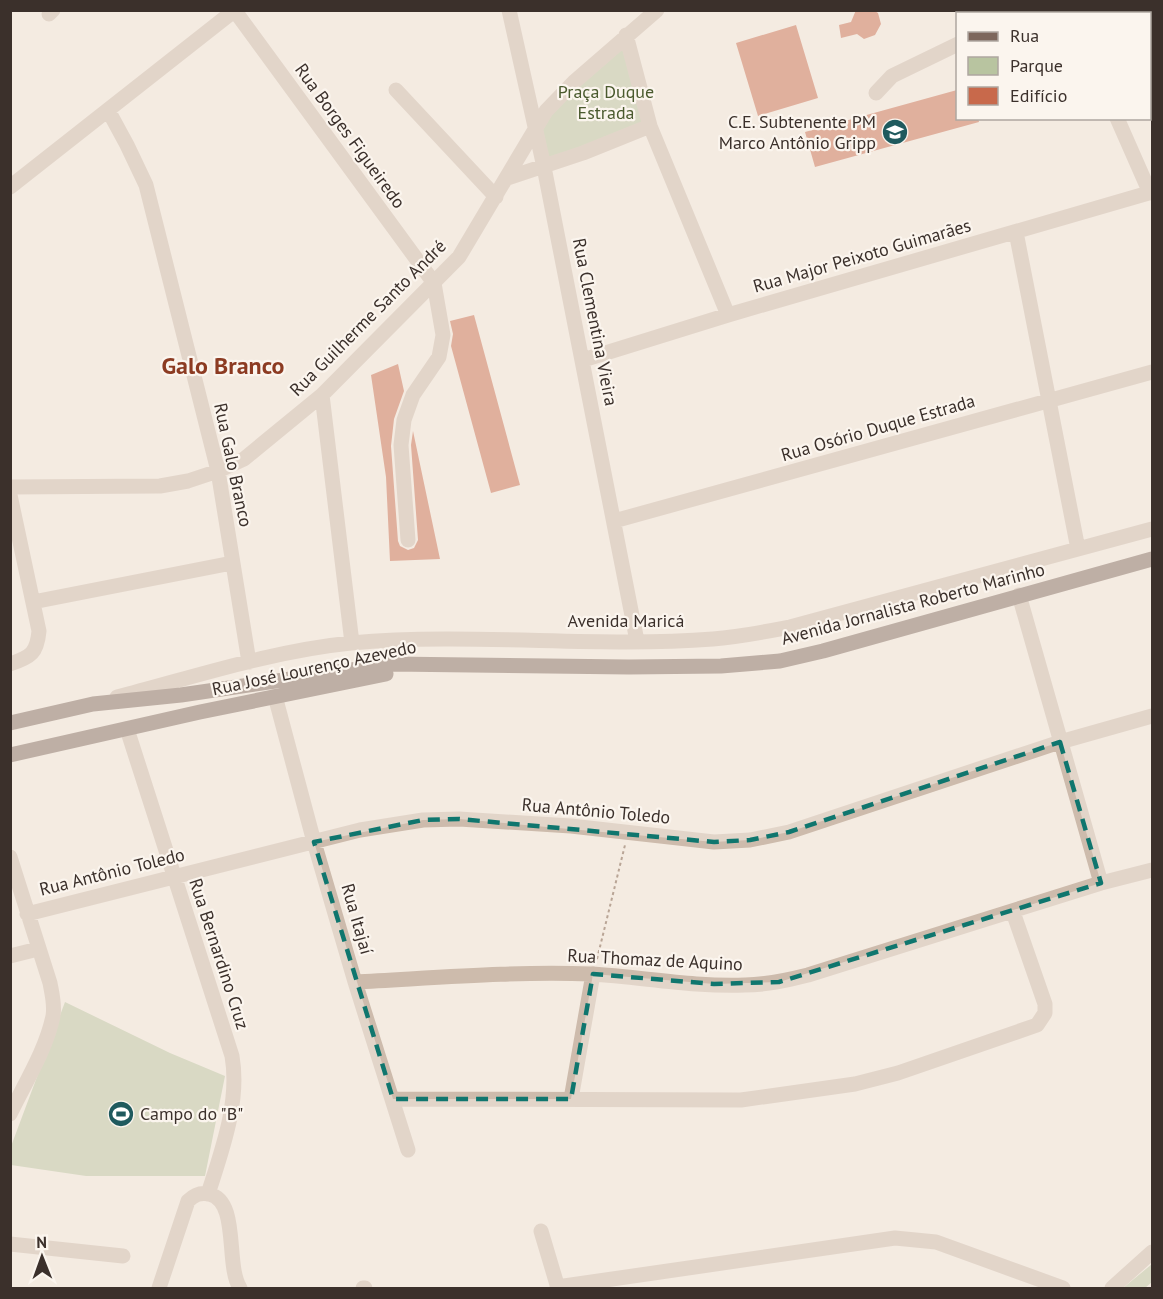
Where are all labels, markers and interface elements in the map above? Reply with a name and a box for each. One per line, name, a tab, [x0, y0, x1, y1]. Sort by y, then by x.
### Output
legend	[956, 12, 1151, 120]
text: Rua	[1010, 24, 1039, 47]
text: Parque	[1010, 54, 1063, 77]
street label: Rua Borges Figueiredo	[290, 59, 411, 213]
park label: Praça Duque Estrada	[558, 80, 654, 124]
text: Edifício	[1010, 84, 1067, 107]
place label: C.E. Subtenente PM Marco Antônio Gripp	[719, 110, 876, 154]
school or university icon: C.E. Subtenente PM Marco Antônio Gripp	[880, 117, 910, 147]
street label: Rua Major Peixoto Guimarães	[750, 213, 973, 298]
street label: Rua Guilherme Santo André	[285, 235, 451, 401]
street label: Rua Clementina Vieira	[568, 236, 623, 408]
district label: Galo Branco	[162, 350, 285, 381]
street label: Rua Osório Duque Estrada	[778, 389, 977, 466]
street label: Rua Galo Branco	[209, 401, 258, 529]
street label: Avenida Jornalista Roberto Marinho	[779, 557, 1047, 650]
street label: Avenida Maricá	[568, 609, 684, 632]
street label: Rua José Lourenço Azevedo	[210, 635, 418, 700]
street label: Rua Antônio Toledo	[521, 793, 671, 828]
street label: Rua Antônio Toledo	[37, 842, 187, 901]
street label: Rua Bernardino Cruz	[184, 875, 255, 1032]
street label: Rua Itajaí	[336, 881, 379, 957]
street label: Rua Thomaz de Aquino	[567, 943, 743, 976]
sports icon: Campo do "B"	[106, 1099, 136, 1129]
place label: Campo do "B"	[140, 1102, 243, 1125]
north arrow	[12, 1227, 72, 1287]
text: N	[36, 1232, 47, 1252]

